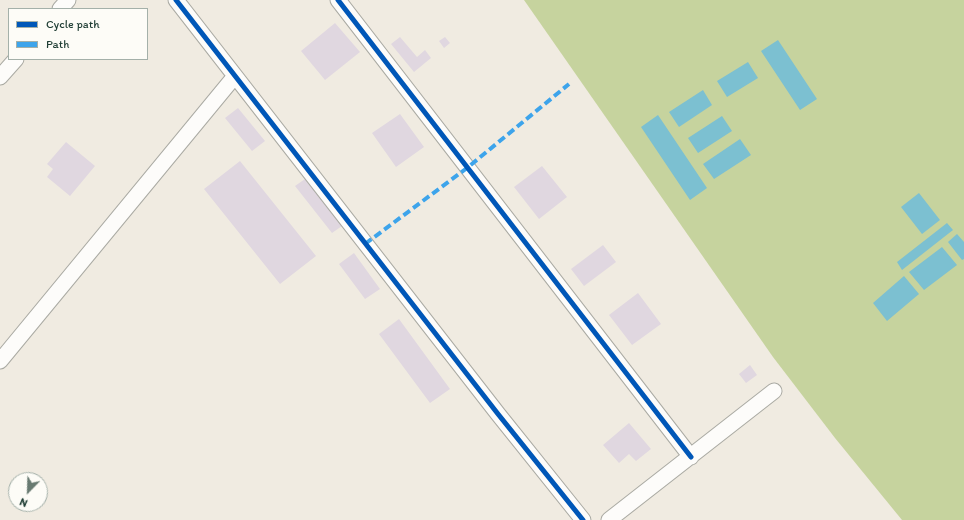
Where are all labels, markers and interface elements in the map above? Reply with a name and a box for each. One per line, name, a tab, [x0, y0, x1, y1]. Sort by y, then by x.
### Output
legend	[8, 8, 148, 60]
text: Cycle path	[46, 17, 100, 31]
text: Path	[46, 37, 69, 51]
north arrow	[8, 472, 48, 512]
text: N	[18, 495, 29, 510]

